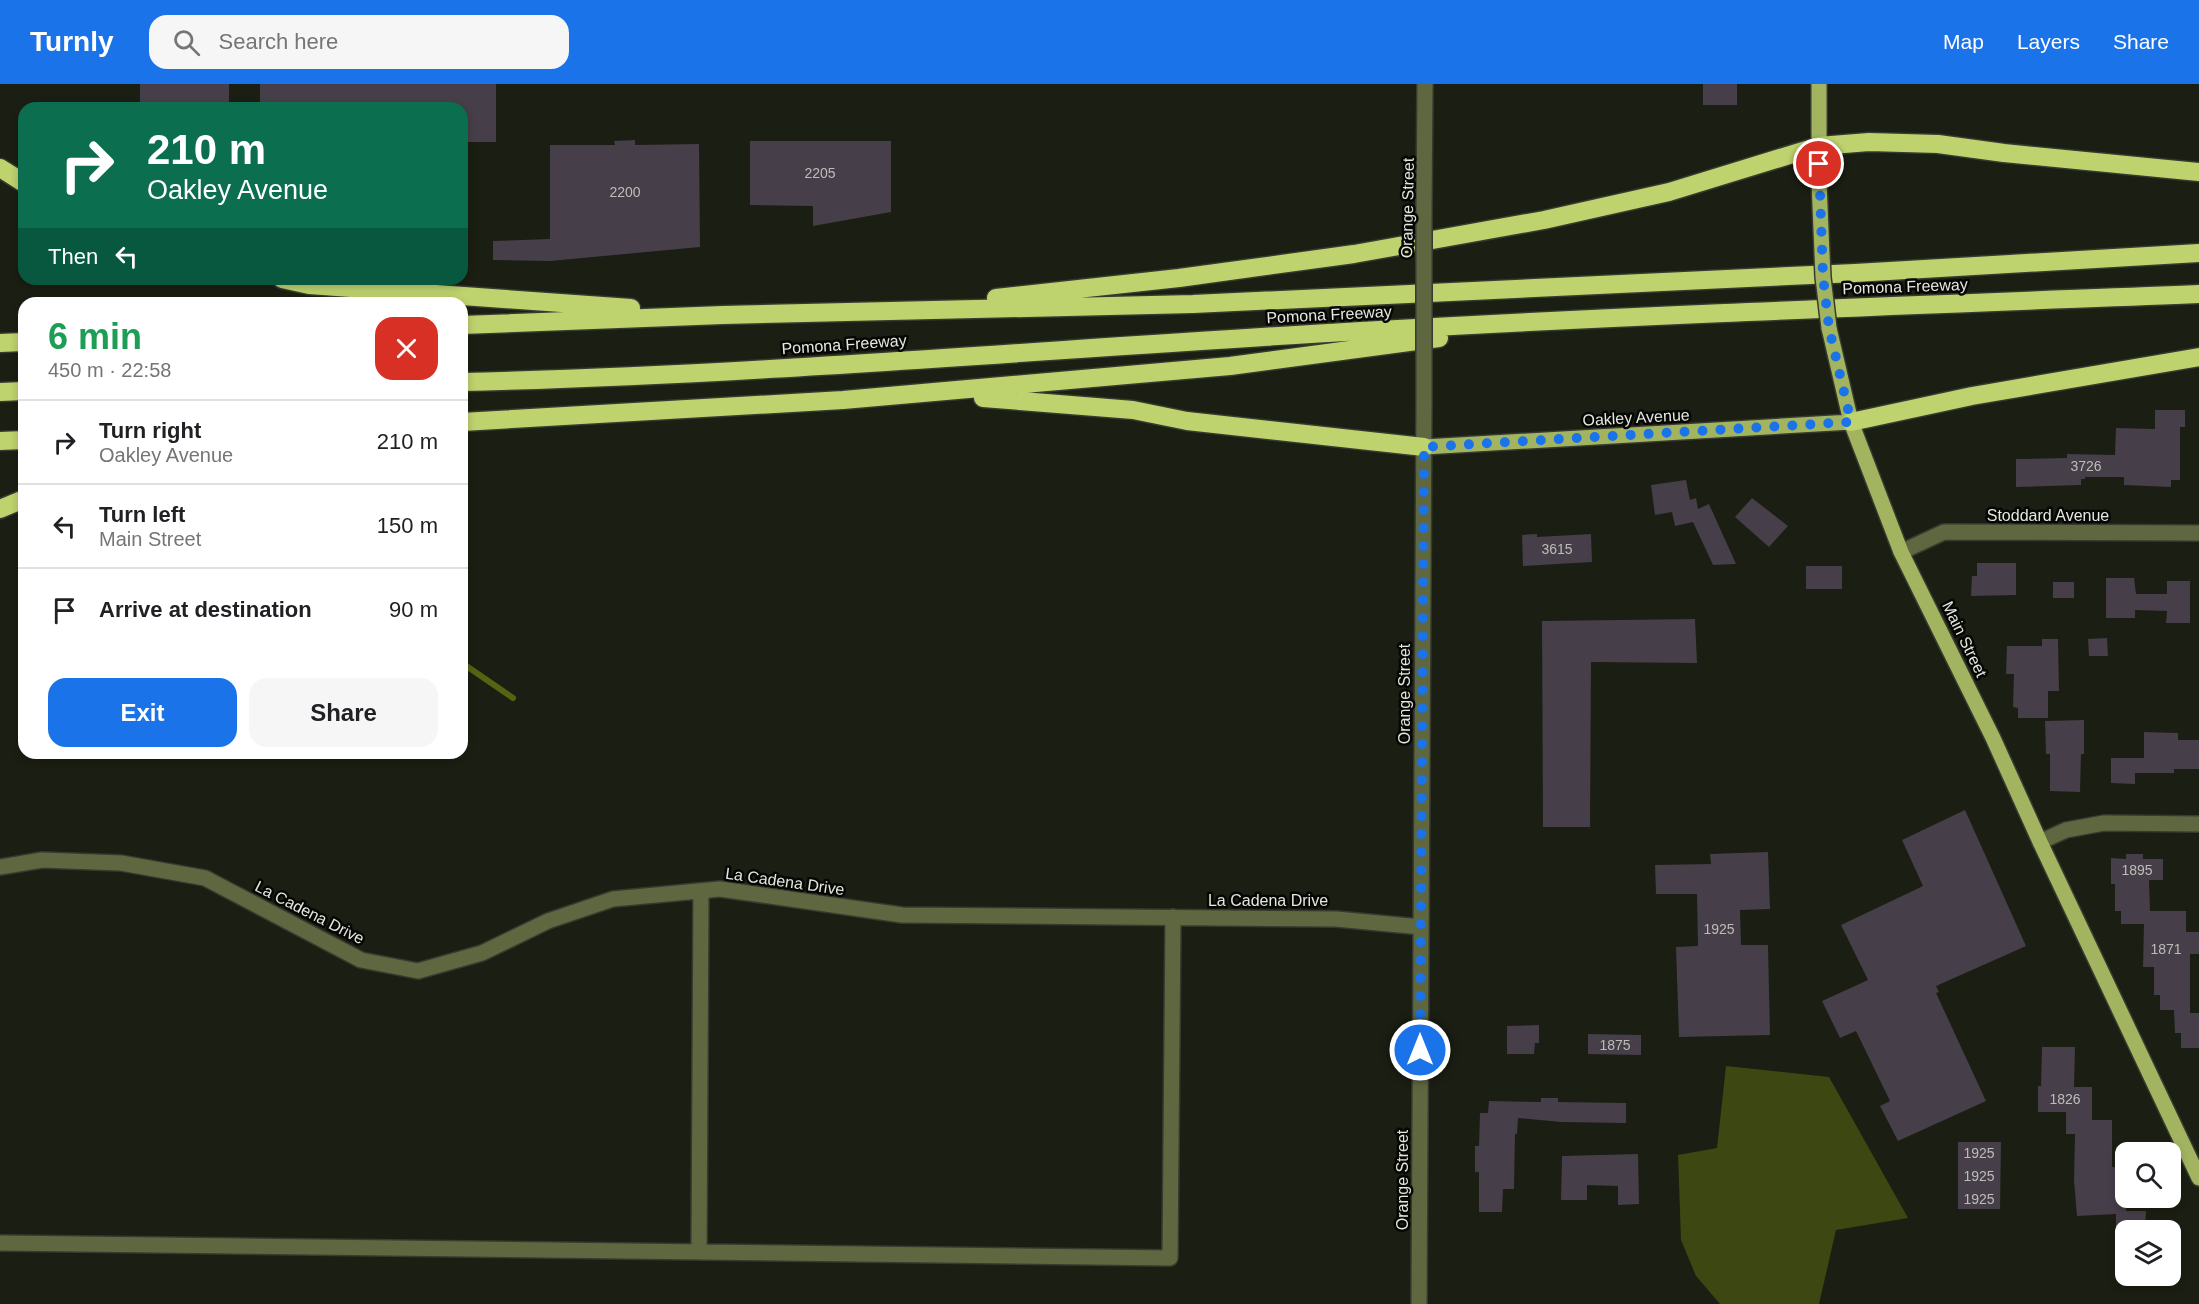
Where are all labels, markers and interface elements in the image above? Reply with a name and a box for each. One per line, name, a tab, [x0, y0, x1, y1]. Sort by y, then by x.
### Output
search box	[149, 15, 569, 69]
text: Turnly	[30, 26, 113, 57]
icon: search	[170, 26, 203, 59]
text: Search here	[218, 29, 338, 54]
text: Map	[1943, 30, 1984, 53]
text: Layers	[2017, 30, 2080, 53]
text: Share	[2113, 30, 2169, 53]
icon: right	[48, 126, 126, 204]
text: 210 m	[147, 126, 266, 173]
pin	[1793, 138, 1844, 189]
icon: arrive	[1802, 147, 1835, 180]
street label: Orange Street	[1398, 157, 1417, 258]
house number: 2205	[804, 165, 836, 181]
text: Oakley Avenue	[147, 175, 328, 205]
house number: 2200	[609, 184, 641, 200]
icon: left	[110, 240, 143, 273]
text: Then	[48, 244, 98, 269]
street label: Pomona Freeway	[1842, 276, 1968, 297]
street label: Pomona Freeway	[1266, 303, 1392, 326]
text: 6 min	[48, 316, 142, 357]
button: close	[375, 317, 438, 380]
street label: Pomona Freeway	[781, 332, 907, 357]
text: 450 m · 22:58	[48, 359, 171, 381]
street label: Oakley Avenue	[1582, 406, 1690, 429]
text: Turn right	[99, 418, 201, 443]
icon: right	[48, 426, 81, 459]
text: 210 m	[377, 429, 438, 454]
text: Oakley Avenue	[99, 444, 233, 466]
house number: 3726	[2070, 458, 2102, 474]
text: Turn left	[99, 502, 185, 527]
street label: Stoddard Avenue	[1987, 507, 2109, 524]
icon: left	[48, 510, 81, 543]
text: 150 m	[377, 513, 438, 538]
text: Main Street	[99, 528, 201, 550]
house number: 3615	[1541, 541, 1573, 557]
icon: arrive	[48, 594, 81, 627]
text: Arrive at destination	[99, 597, 312, 622]
text: 90 m	[389, 597, 438, 622]
street label: Main Street	[1939, 599, 1990, 680]
street label: Orange Street	[1396, 643, 1413, 744]
button: Exit	[48, 678, 237, 747]
button: Share	[249, 678, 438, 747]
house number: 1895	[2121, 862, 2153, 878]
street label: La Cadena Drive	[724, 865, 846, 898]
street label: La Cadena Drive	[252, 878, 367, 947]
street label: La Cadena Drive	[1208, 892, 1328, 909]
house number: 1925	[1703, 921, 1735, 937]
house number: 1871	[2150, 941, 2182, 957]
position arrow	[1388, 1018, 1452, 1082]
house number: 1875	[1599, 1037, 1631, 1053]
house number: 1826	[2049, 1091, 2081, 1107]
street label: Orange Street	[1394, 1129, 1411, 1230]
map controls	[2115, 1142, 2181, 1286]
button: search	[2115, 1142, 2181, 1208]
house number: 1925	[1963, 1145, 1995, 1161]
house number: 1925	[1963, 1168, 1995, 1184]
house number: 1925	[1963, 1191, 1995, 1207]
button: layers	[2115, 1220, 2181, 1286]

